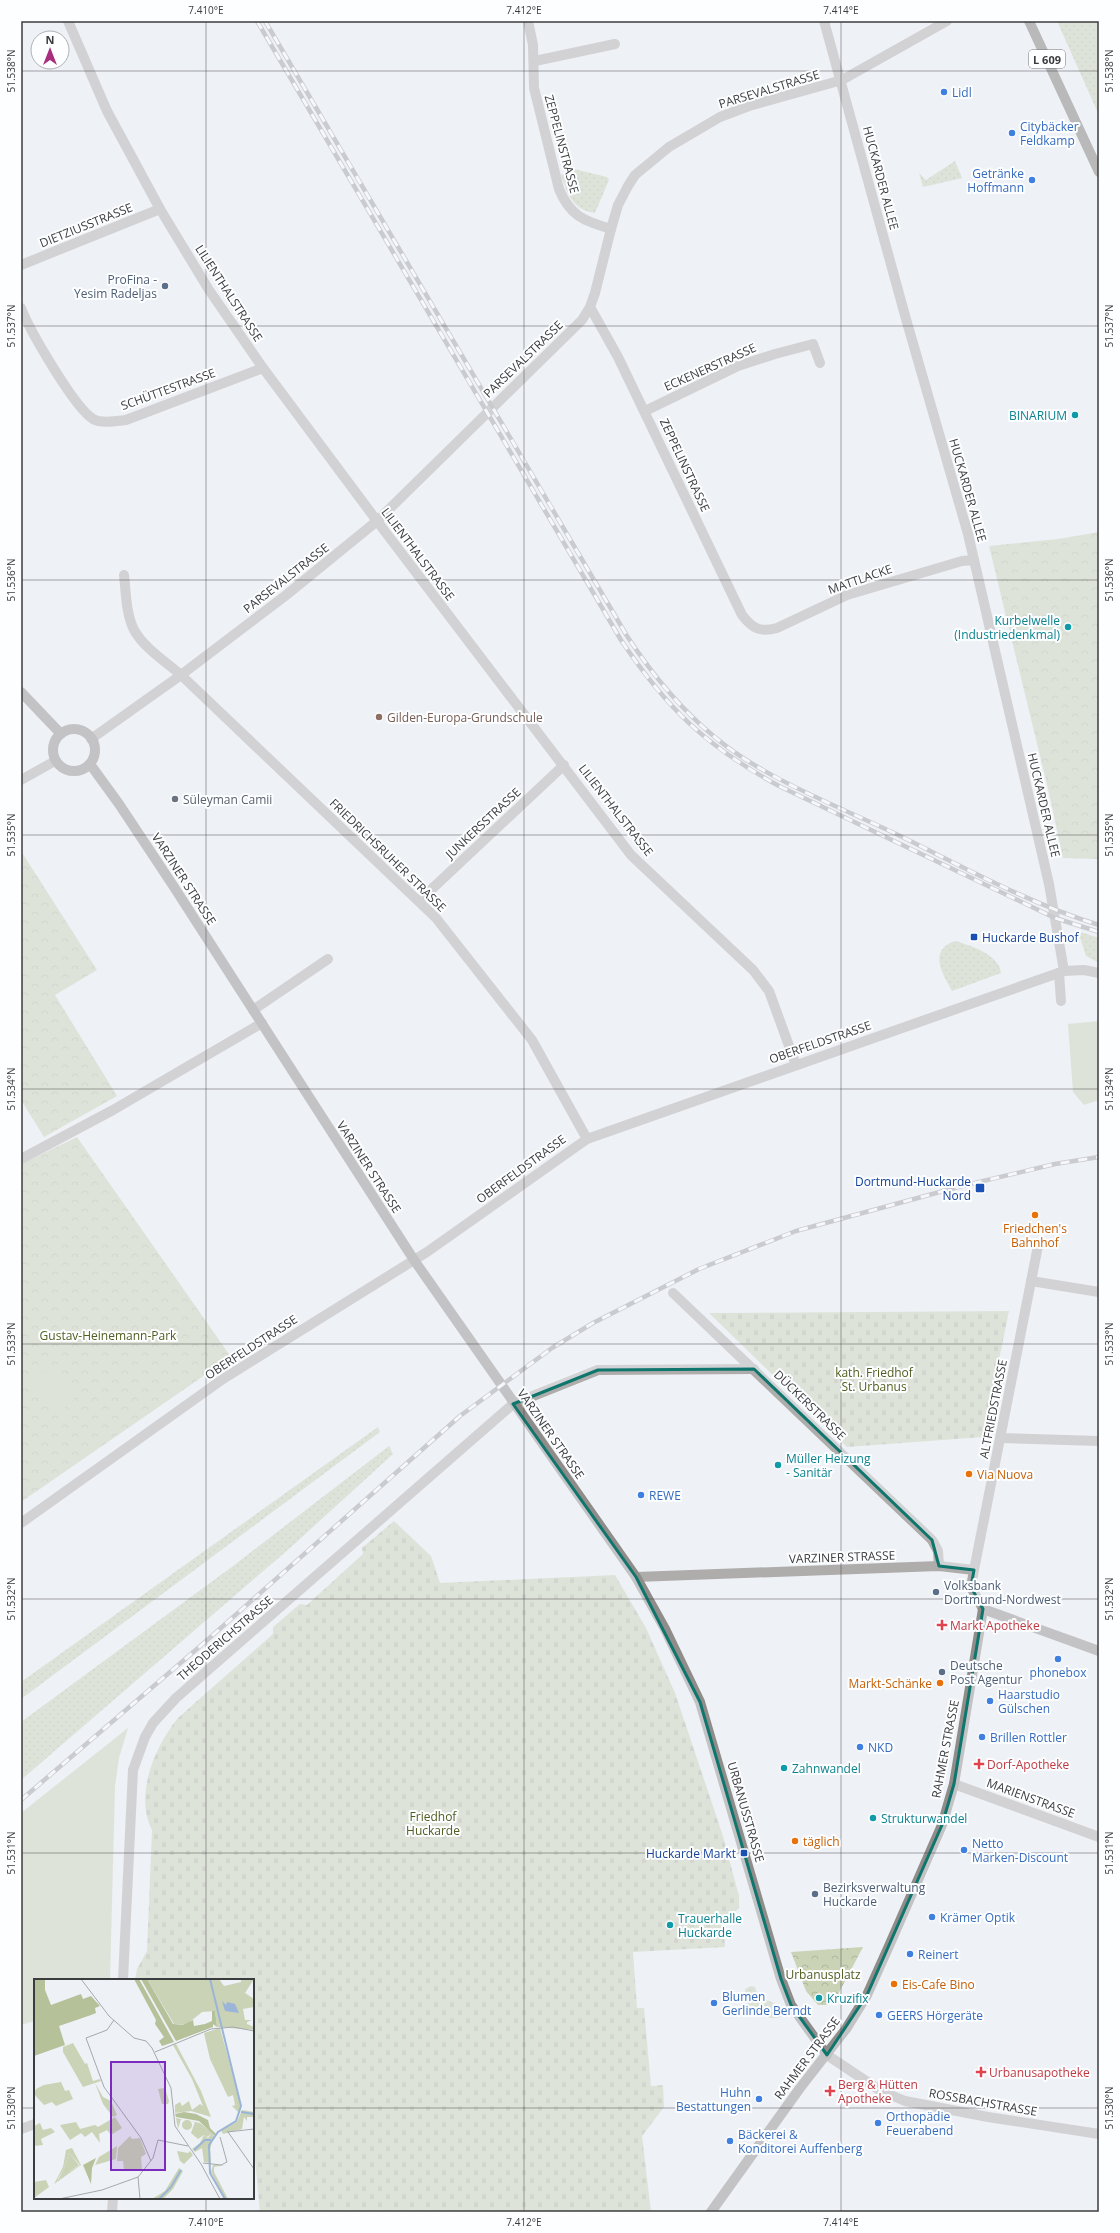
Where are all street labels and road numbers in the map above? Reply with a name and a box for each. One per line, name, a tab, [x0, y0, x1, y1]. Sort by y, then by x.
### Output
road number: L 609	[1029, 50, 1065, 68]
street label: PARSEVALSTRASSE	[717, 66, 821, 112]
street label: ZEPPELINSTRASSE	[541, 93, 583, 195]
street label: HUCKARDER ALLEE	[859, 124, 903, 232]
street label: DIETZIUSSTRASSE	[37, 199, 135, 251]
street label: LILIENTHALSTRASSE	[191, 241, 267, 345]
street label: PARSEVALSTRASSE	[480, 317, 566, 401]
street label: ECKENERSTRASSE	[661, 339, 759, 395]
street label: SCHÜTTESTRASSE	[118, 364, 218, 414]
street label: ZEPPELINSTRASSE	[656, 415, 714, 515]
street label: HUCKARDER ALLEE	[945, 436, 991, 544]
street label: LILIENTHALSTRASSE	[377, 504, 459, 604]
street label: PARSEVALSTRASSE	[240, 539, 332, 617]
street label: MATTLACKE	[826, 560, 894, 598]
street label: HUCKARDER ALLEE	[1024, 751, 1064, 859]
street label: LILIENTHALSTRASSE	[575, 761, 657, 859]
street label: JUNKERSSTRASSE	[441, 784, 524, 863]
street label: FRIEDRICHSRUHER STRASSE	[326, 795, 450, 915]
street label: VARZINER STRASSE	[148, 830, 220, 928]
street label: OBERFELDSTRASSE	[767, 1017, 873, 1067]
street label: VARZINER STRASSE	[333, 1118, 405, 1216]
street label: OBERFELDSTRASSE	[473, 1131, 569, 1207]
street label: OBERFELDSTRASSE	[201, 1311, 301, 1383]
street label: ALTFRIEDSTRASSE	[975, 1358, 1011, 1460]
street label: DÜCKERSTRASSE	[770, 1366, 850, 1444]
street label: VARZINER STRASSE	[513, 1385, 589, 1483]
street label: VARZINER STRASSE	[788, 1547, 896, 1567]
street label: THEODERICHSTRASSE	[173, 1592, 277, 1684]
street label: RAHMER STRASSE	[927, 1698, 963, 1800]
street label: URBANUSSTRASSE	[724, 1760, 768, 1864]
street label: MARIENSTRASSE	[984, 1774, 1078, 1822]
street label: RAHMER STRASSE	[770, 2013, 844, 2103]
street label: ROSSBACHSTRASSE	[928, 2084, 1038, 2120]

